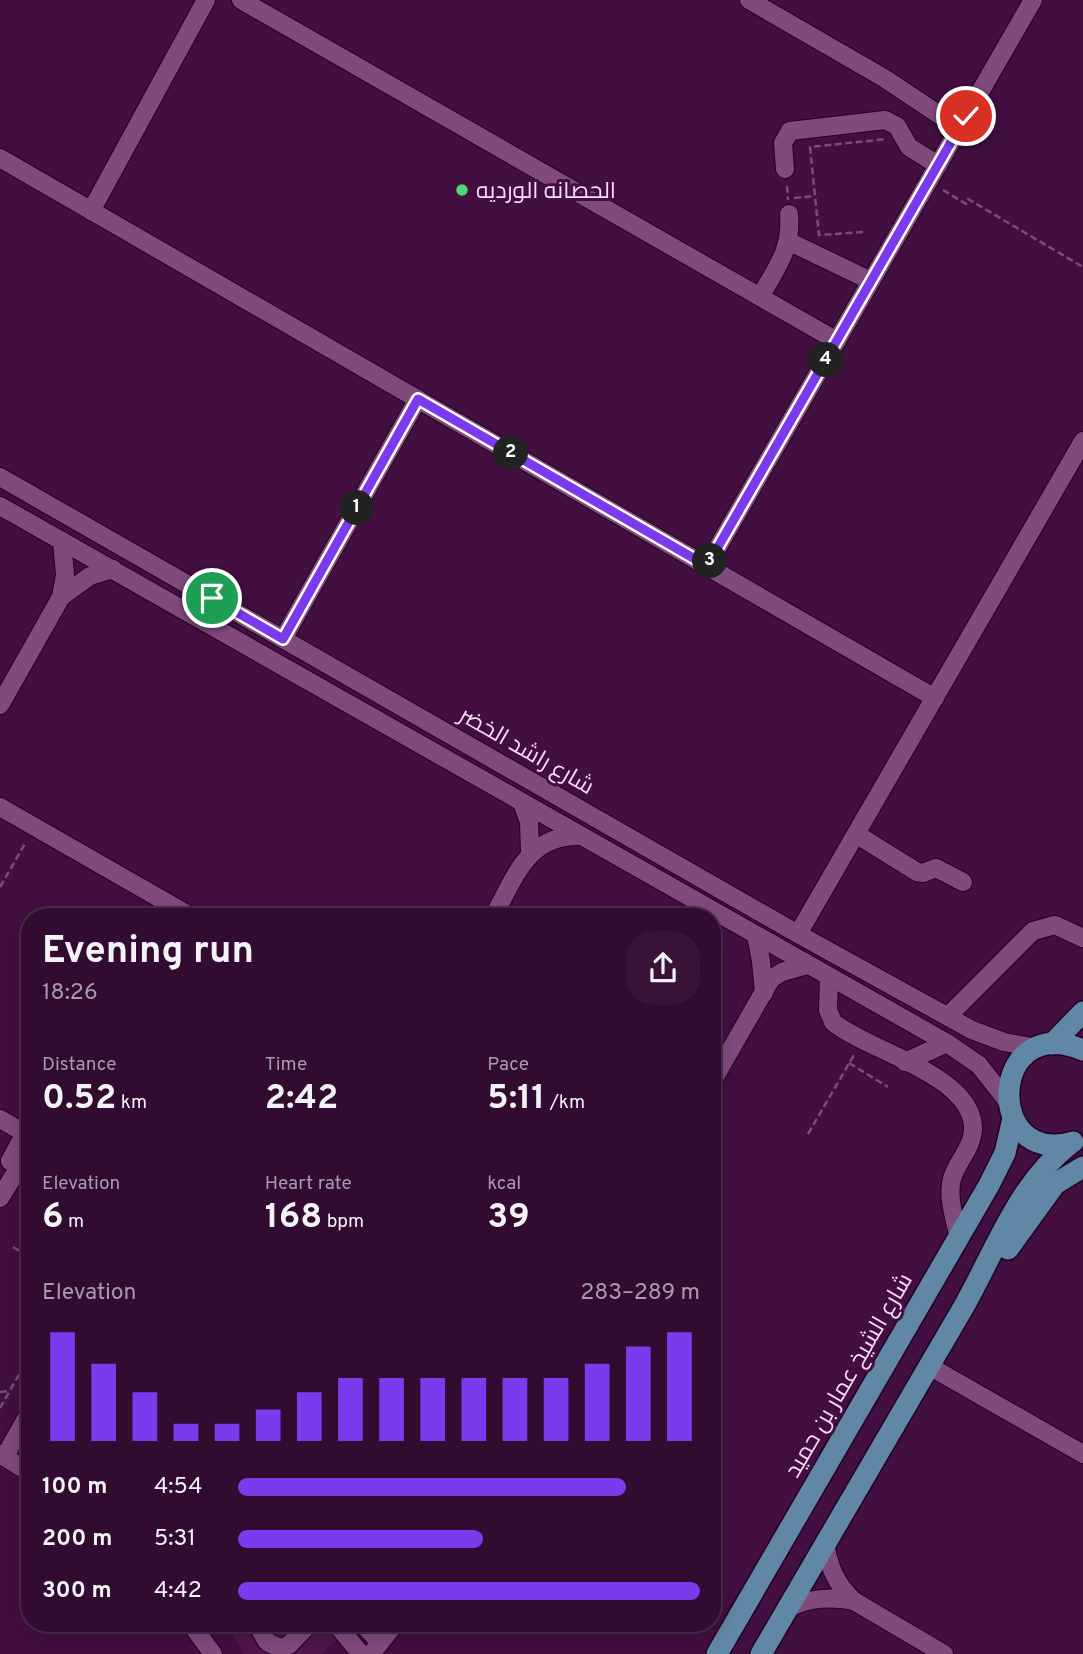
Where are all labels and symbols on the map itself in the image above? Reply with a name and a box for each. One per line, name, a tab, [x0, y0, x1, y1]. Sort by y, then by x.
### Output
pin	[936, 86, 996, 146]
place label: الحصانه الورديه	[476, 178, 616, 207]
marker: الحصانه الورديه	[454, 182, 470, 198]
pin: 4	[808, 342, 844, 378]
pin: 2	[494, 435, 528, 470]
pin: 1	[340, 490, 374, 526]
pin: 3	[692, 544, 728, 578]
pin	[182, 568, 242, 628]
street label: شارع راشد الخضر	[451, 701, 598, 802]
street label: شارع الشيخ عمار بن حميد	[780, 1269, 921, 1484]

